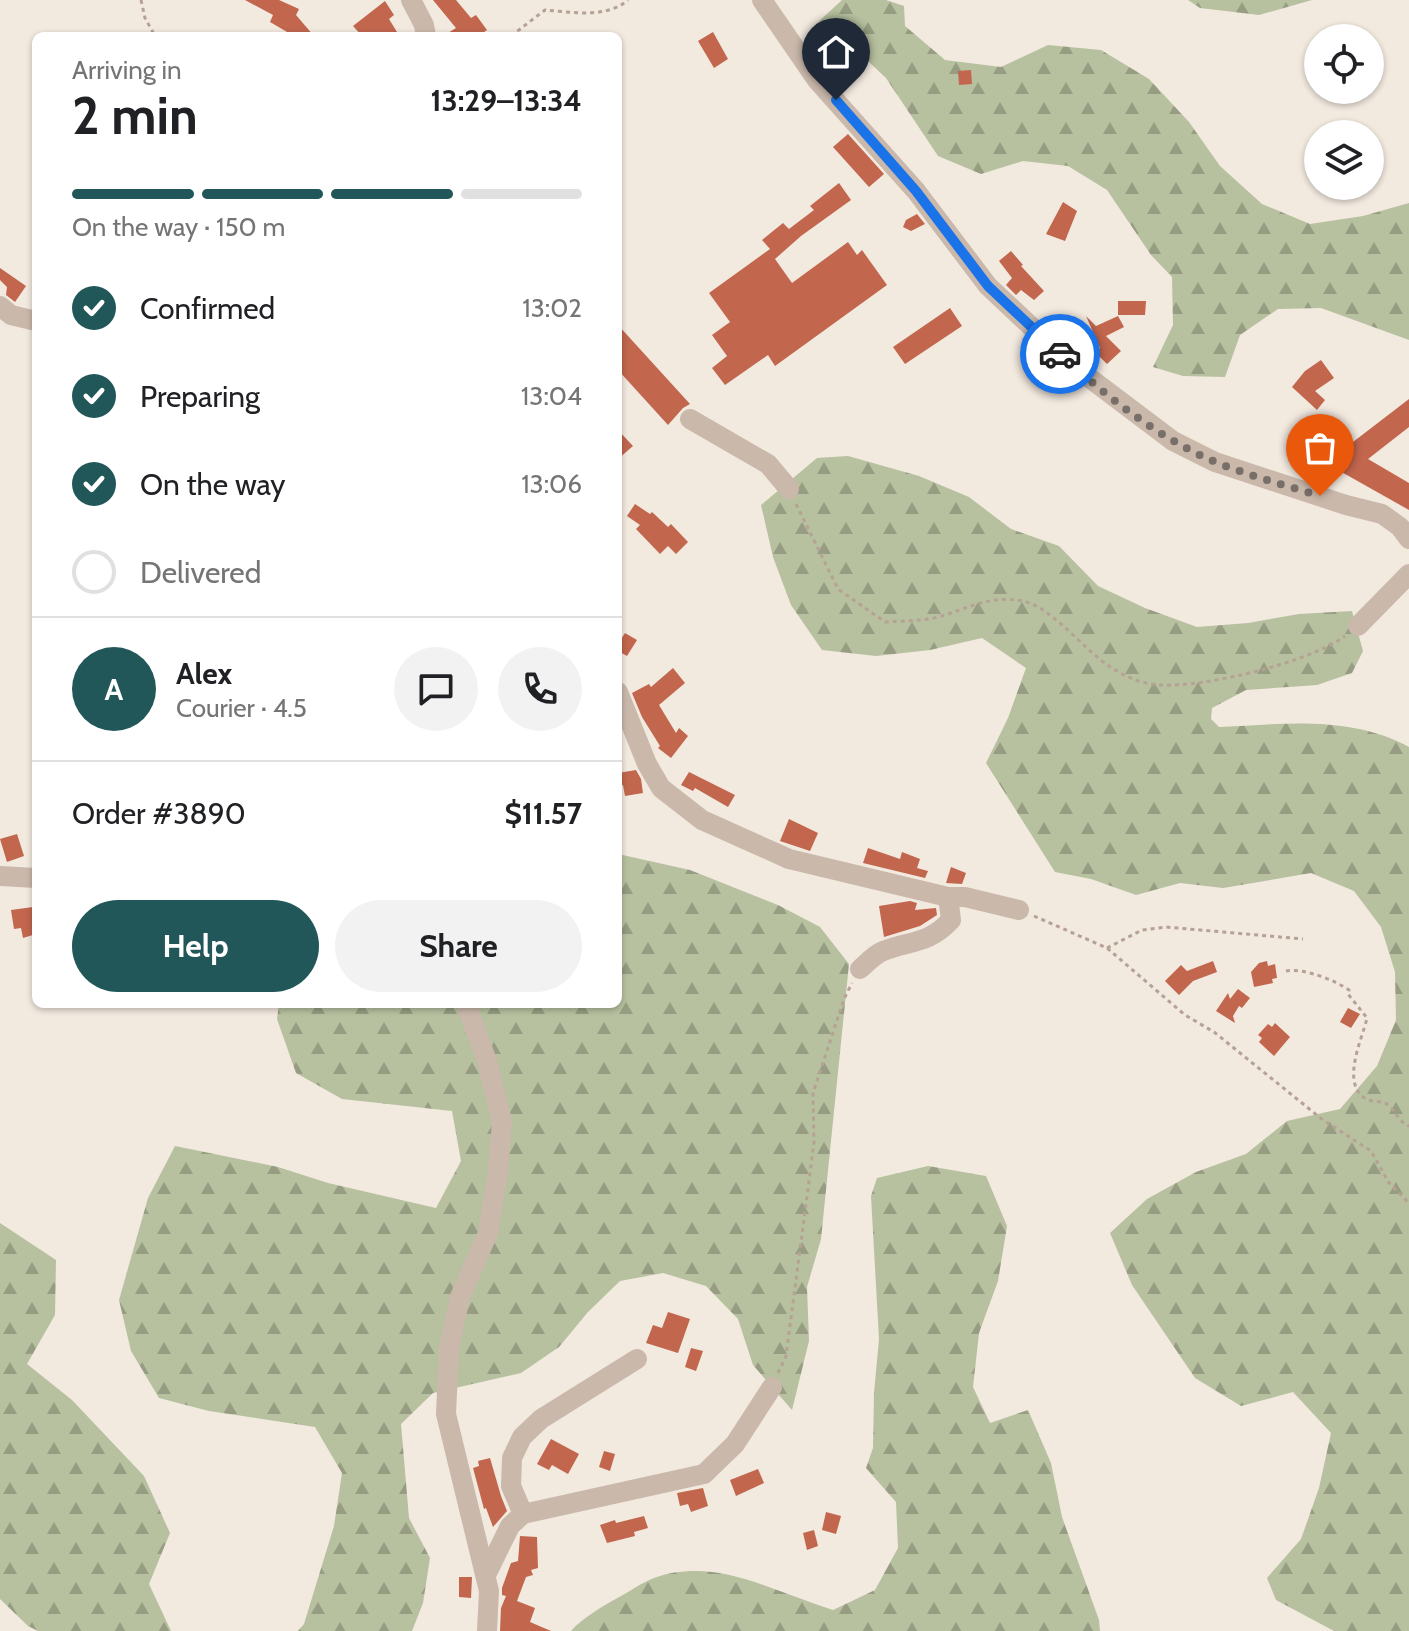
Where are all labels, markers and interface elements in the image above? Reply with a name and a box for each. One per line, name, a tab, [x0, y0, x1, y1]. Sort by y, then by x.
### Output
pin	[802, 18, 870, 100]
map controls	[1304, 24, 1384, 200]
button: locate	[1304, 24, 1384, 104]
icon: home	[814, 30, 858, 74]
text: Arriving in	[72, 54, 182, 86]
text: 13:29–13:34	[430, 82, 582, 119]
text: 2 min	[72, 84, 198, 147]
button: layers	[1304, 120, 1384, 200]
text: On the way · 150 m	[72, 211, 285, 243]
icon: check	[72, 286, 116, 330]
text: Confirmed	[140, 290, 275, 327]
text: 13:02	[522, 292, 582, 324]
courier	[1020, 314, 1100, 394]
icon: car	[1038, 332, 1082, 376]
icon: check	[72, 374, 116, 418]
text: Preparing	[140, 378, 260, 415]
text: 13:04	[521, 380, 582, 412]
pin	[1286, 414, 1354, 496]
icon: bag	[1298, 426, 1342, 470]
icon: check	[72, 462, 116, 506]
text: On the way	[140, 466, 285, 503]
text: 13:06	[521, 468, 582, 500]
text: Delivered	[140, 554, 261, 591]
button: chat	[394, 647, 478, 731]
button: phone	[498, 647, 582, 731]
text: Alex	[176, 655, 232, 692]
text: A	[105, 671, 123, 708]
text: Courier · 4.5	[176, 692, 307, 724]
text: Order #3890	[72, 795, 246, 832]
text: $11.57	[504, 795, 582, 832]
button: Help	[72, 900, 319, 992]
button: Share	[335, 900, 582, 992]

